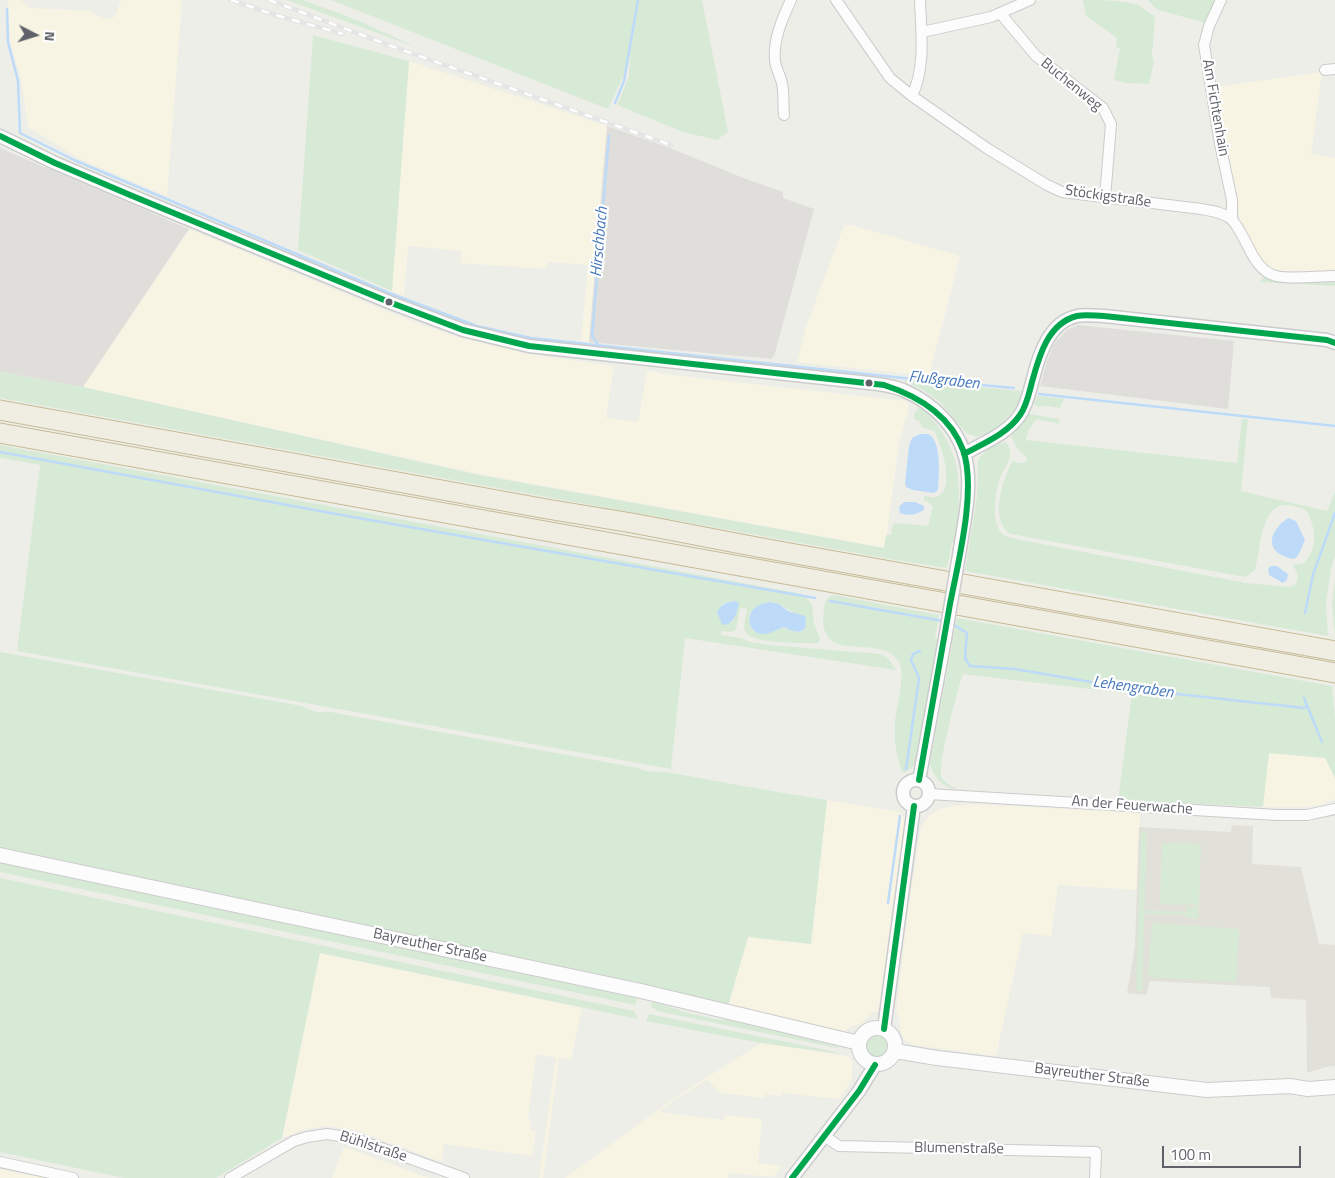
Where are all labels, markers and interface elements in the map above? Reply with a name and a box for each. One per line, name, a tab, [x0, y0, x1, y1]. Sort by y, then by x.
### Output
north arrow	[10, 10, 60, 60]
text: N	[40, 31, 61, 42]
street label: Buchenweg	[1037, 55, 1105, 115]
street label: Am Fichtenhain	[1198, 58, 1232, 158]
street label: Stöckigstraße	[1064, 182, 1152, 212]
water label: Hirschbach	[587, 206, 613, 278]
unlabelled marker	[384, 297, 394, 307]
water label: Flußgraben	[908, 368, 980, 394]
unlabelled marker	[864, 378, 874, 388]
water label: Lehengraben	[1091, 673, 1175, 703]
street label: An der Feuerwache	[1071, 793, 1193, 819]
street label: Bayreuther Straße	[371, 925, 489, 967]
street label: Bayreuther Straße	[1033, 1060, 1151, 1092]
street label: Bühlstraße	[337, 1128, 409, 1166]
scale bar	[1165, 1136, 1304, 1168]
street label: Blumenstraße	[914, 1139, 1004, 1159]
text: 100 m	[1170, 1143, 1211, 1166]

